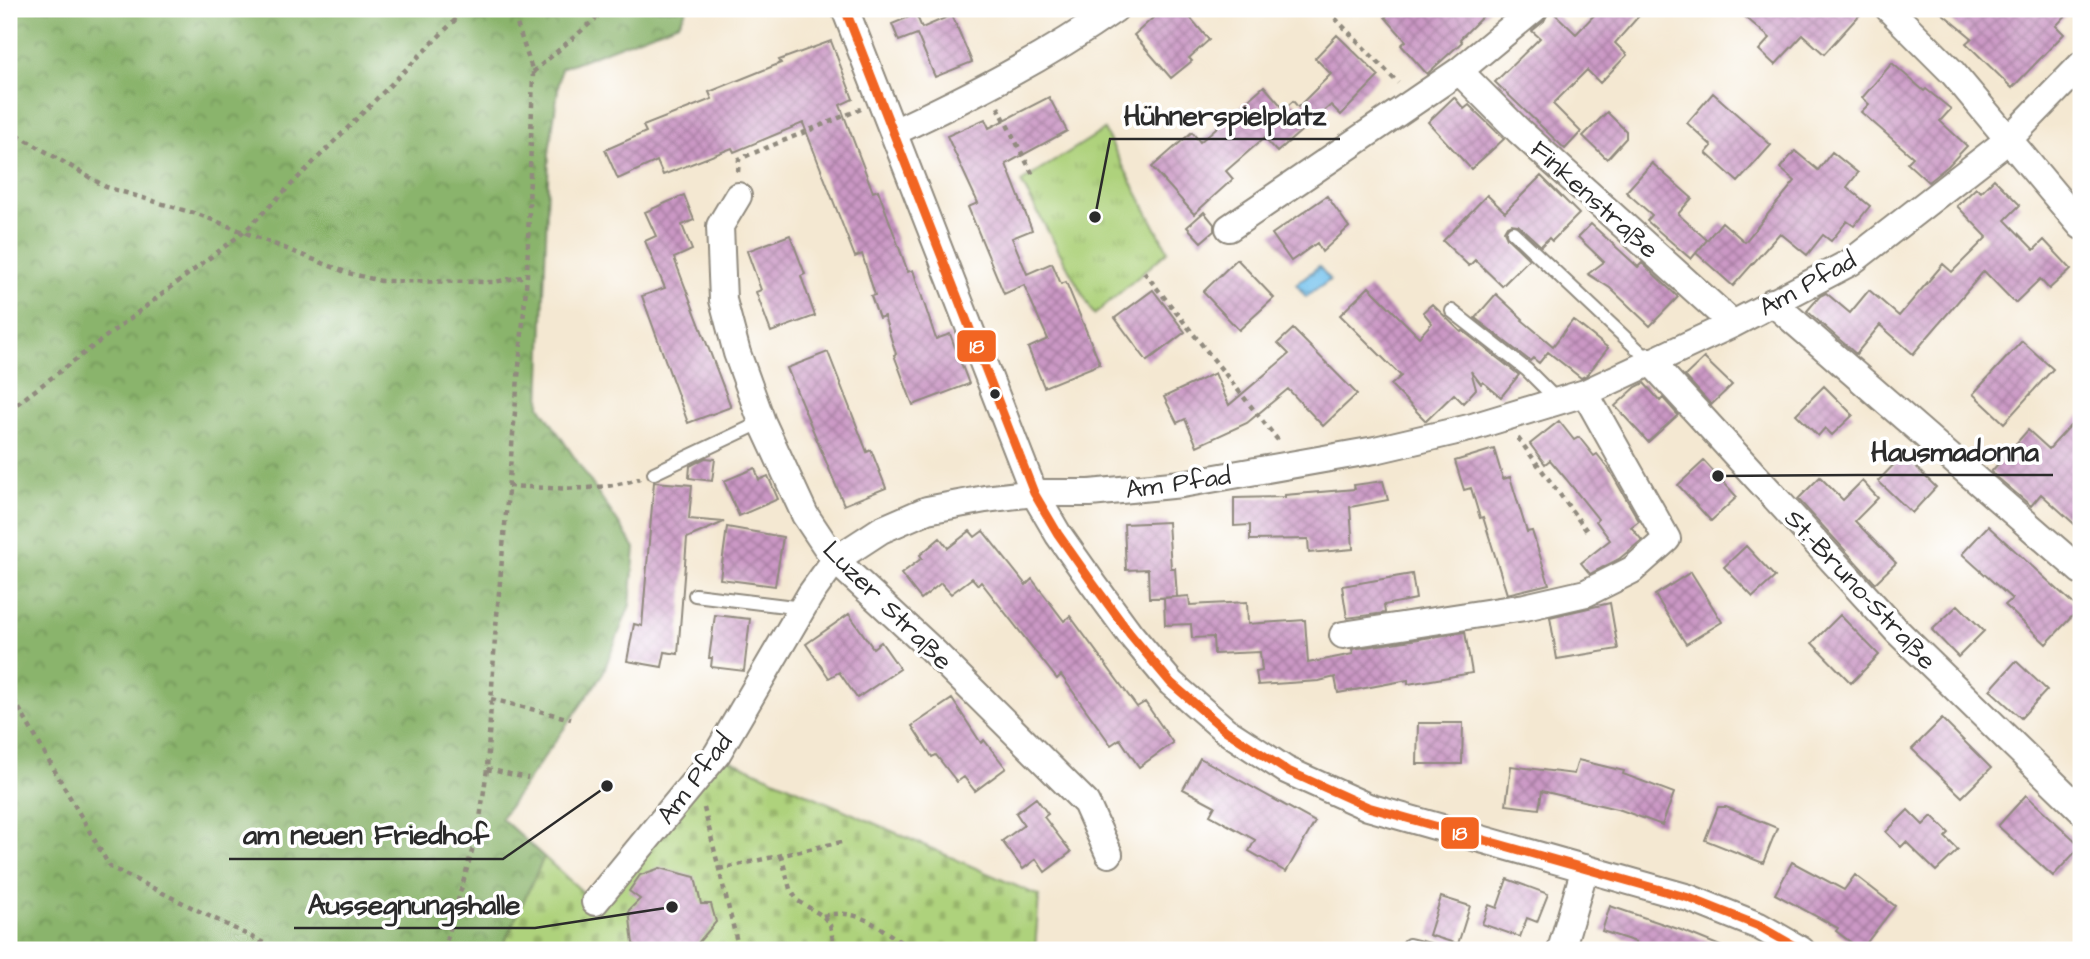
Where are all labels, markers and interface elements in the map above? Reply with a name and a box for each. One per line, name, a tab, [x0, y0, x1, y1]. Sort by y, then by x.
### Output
callout: Hühnerspielplatz	[1110, 90, 1340, 139]
text: Hühnerspielplatz	[1124, 97, 1327, 137]
street label: Finkenstraße	[1522, 132, 1666, 267]
street label: Am Pfad	[1752, 242, 1863, 325]
line badge: 18	[956, 329, 997, 363]
text: 18	[970, 334, 985, 361]
unlabelled marker	[988, 387, 1002, 401]
callout: Hausmadonna	[1858, 426, 2053, 475]
text: Hausmadonna	[1871, 433, 2040, 472]
street label: Am Pfad	[1123, 458, 1233, 508]
street label: St.-Bruno-Straße	[1776, 501, 1944, 678]
street label: Luzer Straße	[814, 533, 960, 679]
street label: Am Pfad	[649, 725, 741, 832]
callout: am neuen Friedhof	[229, 810, 503, 859]
text: am neuen Friedhof	[243, 816, 490, 855]
line badge: 18	[1440, 816, 1480, 850]
text: 18	[1453, 821, 1468, 848]
callout: Aussegnungshalle	[294, 879, 535, 928]
text: Aussegnungshalle	[308, 886, 520, 927]

